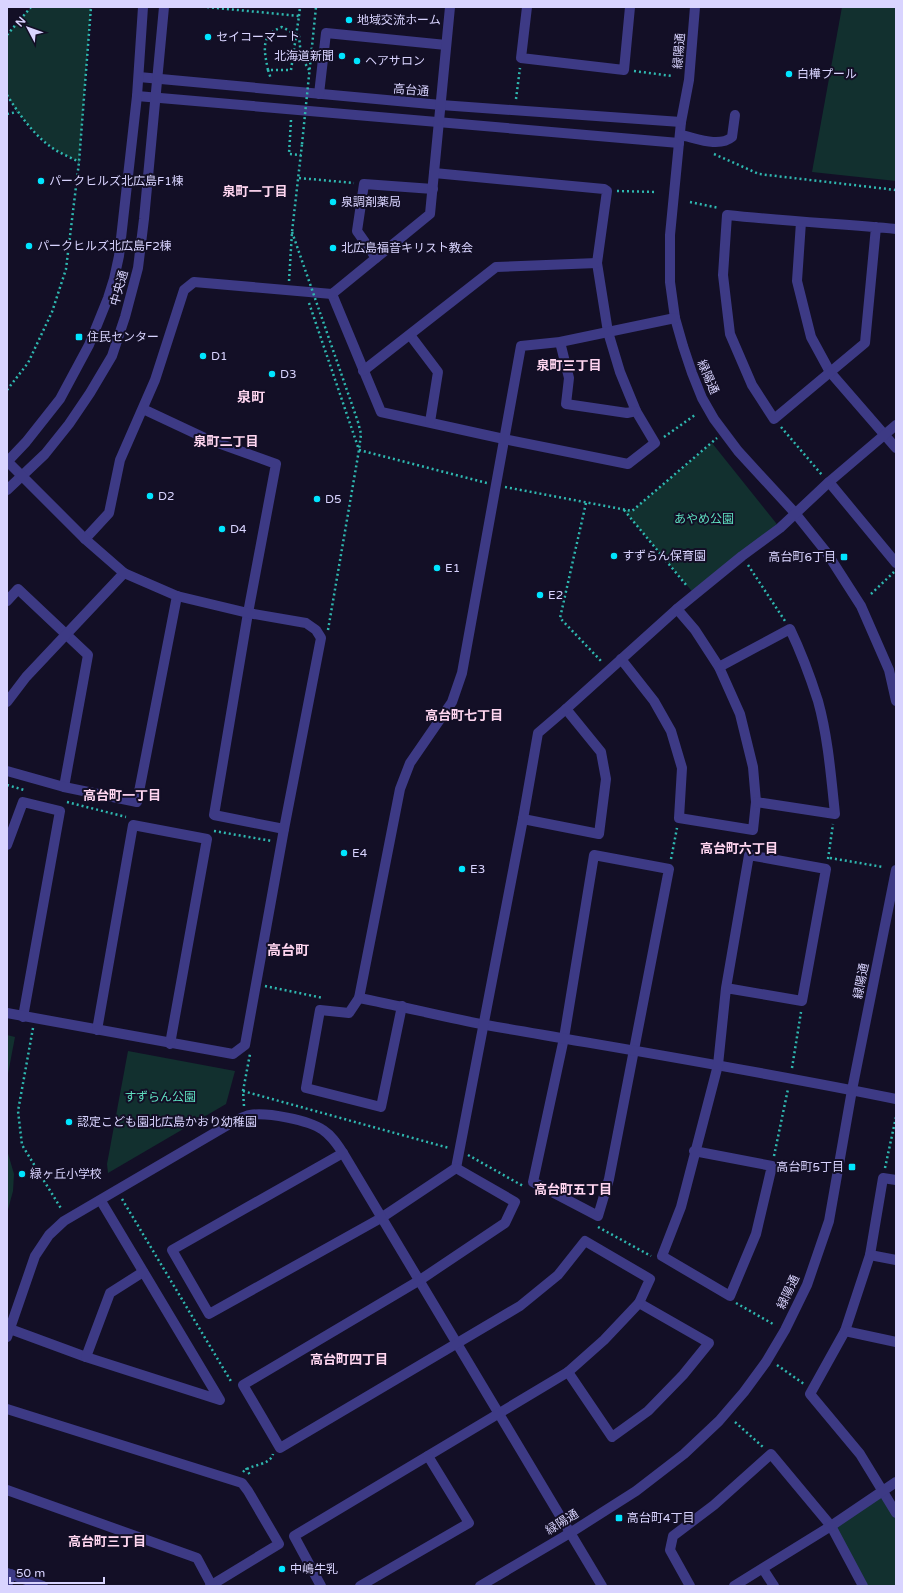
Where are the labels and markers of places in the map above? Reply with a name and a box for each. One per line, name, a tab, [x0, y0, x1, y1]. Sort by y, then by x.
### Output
place label: 地域交流ホーム	[357, 13, 441, 27]
marker: 地域交流ホーム	[344, 15, 354, 25]
place label: セイコーマート	[216, 30, 300, 44]
marker: セイコーマート	[203, 32, 213, 42]
place label: 北海道新聞	[274, 49, 334, 63]
marker: 北海道新聞	[337, 51, 347, 61]
place label: ヘアサロン	[365, 54, 425, 68]
marker: ヘアサロン	[352, 56, 362, 66]
place label: 白樺プール	[797, 67, 857, 81]
marker: 白樺プール	[784, 69, 794, 79]
place label: パークヒルズ北広島F1棟	[49, 174, 184, 188]
marker: パークヒルズ北広島F1棟	[36, 176, 46, 186]
place label: 泉調剤薬局	[341, 195, 401, 209]
marker: 泉調剤薬局	[328, 197, 338, 207]
place label: パークヒルズ北広島F2棟	[37, 239, 172, 253]
marker: パークヒルズ北広島F2棟	[24, 241, 34, 251]
place label: 北広島福音キリスト教会	[341, 241, 473, 255]
marker: 北広島福音キリスト教会	[328, 243, 338, 253]
place label: 住民センター	[87, 330, 159, 344]
marker: 住民センター	[74, 332, 84, 342]
place label: D1	[211, 349, 228, 363]
marker: D1	[198, 351, 208, 361]
place label: D3	[280, 367, 297, 381]
marker: D3	[267, 369, 277, 379]
place label: D2	[158, 489, 175, 503]
marker: D2	[145, 491, 155, 501]
place label: D5	[325, 492, 342, 506]
marker: D5	[312, 494, 322, 504]
place label: D4	[230, 522, 247, 536]
marker: D4	[217, 524, 227, 534]
place label: すずらん保育園	[622, 549, 706, 563]
place label: 高台町6丁目	[768, 550, 836, 564]
marker: すずらん保育園	[609, 551, 619, 561]
marker: 高台町6丁目	[839, 552, 849, 562]
place label: E1	[445, 561, 460, 575]
marker: E1	[432, 563, 442, 573]
place label: E2	[548, 588, 563, 602]
marker: E2	[535, 590, 545, 600]
place label: E4	[352, 846, 368, 860]
marker: E4	[339, 848, 349, 858]
place label: E3	[470, 862, 485, 876]
marker: E3	[457, 864, 467, 874]
place label: 認定こども園北広島かおり幼稚園	[77, 1115, 257, 1129]
marker: 認定こども園北広島かおり幼稚園	[64, 1117, 74, 1127]
place label: 高台町5丁目	[776, 1160, 844, 1174]
marker: 高台町5丁目	[847, 1162, 857, 1172]
place label: 緑ヶ丘小学校	[30, 1167, 102, 1181]
marker: 緑ヶ丘小学校	[17, 1169, 27, 1179]
place label: 高台町4丁目	[627, 1511, 695, 1525]
marker: 高台町4丁目	[614, 1513, 624, 1523]
place label: 中嶋牛乳	[290, 1562, 338, 1576]
marker: 中嶋牛乳	[277, 1564, 287, 1574]

